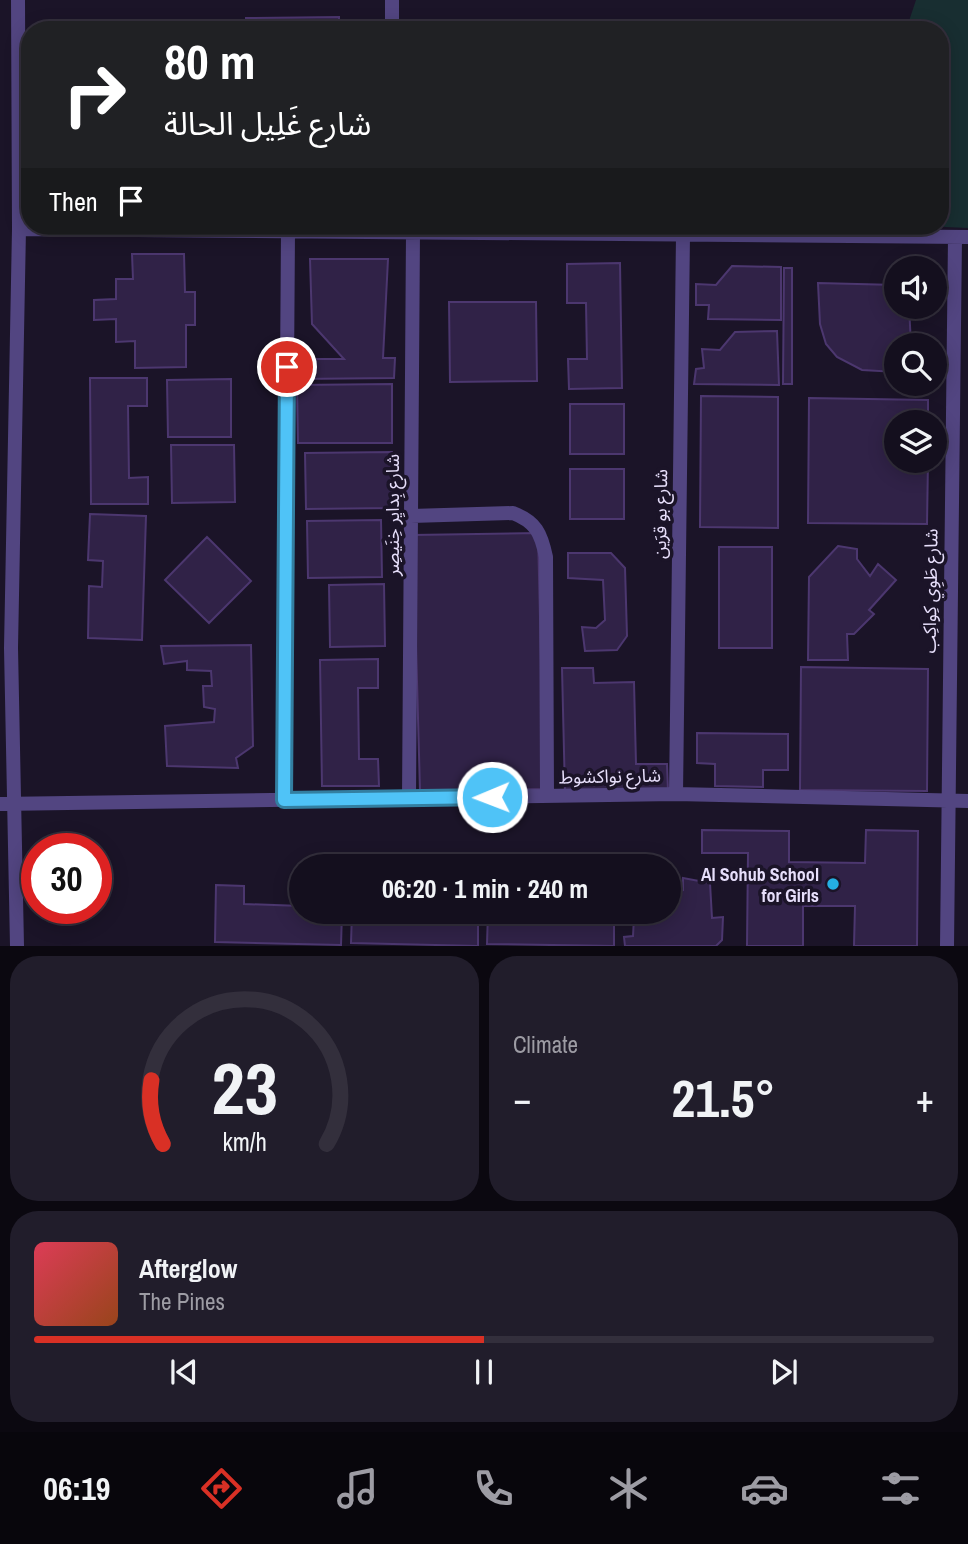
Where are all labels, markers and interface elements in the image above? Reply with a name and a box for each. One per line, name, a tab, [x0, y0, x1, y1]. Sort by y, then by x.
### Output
text: 80 m	[164, 28, 256, 94]
icon: right	[49, 49, 140, 140]
text: شارع غَلِيل الحالة	[164, 102, 371, 145]
icon: arrive	[112, 182, 150, 220]
text: Then	[49, 184, 98, 219]
map controls	[884, 256, 947, 473]
button: sound	[884, 256, 947, 319]
button: search	[884, 333, 947, 396]
pin	[257, 337, 317, 397]
icon: arrive	[268, 348, 306, 386]
button: layers	[884, 410, 947, 473]
street label: شارع بِدايِر خِنَيصِر	[380, 454, 407, 577]
street label: شارع بو قرَين	[647, 469, 675, 559]
street label: شارع طَوِي كِواكِب	[916, 528, 946, 654]
position arrow	[455, 760, 529, 834]
street label: شارع نواكشوط	[559, 763, 661, 791]
speed limit sign: 30	[21, 833, 112, 924]
place label: Al Sohub School for Girls	[701, 862, 819, 908]
text: 06:20 · 1 min · 240 m	[382, 871, 588, 906]
marker: Al Sohub School for Girls	[825, 876, 841, 892]
text: Climate	[513, 1029, 578, 1060]
text: 23	[211, 1040, 278, 1138]
text: 21.5°	[672, 1063, 775, 1133]
text: −	[513, 1073, 531, 1124]
text: +	[916, 1073, 934, 1124]
text: km/h	[222, 1125, 267, 1159]
text: Afterglow	[139, 1251, 237, 1286]
text: The Pines	[139, 1286, 225, 1317]
icon: previous	[165, 1353, 203, 1391]
icon: pause	[465, 1353, 503, 1391]
icon: next	[765, 1353, 803, 1391]
icon: directions	[197, 1464, 246, 1513]
icon: music	[333, 1464, 382, 1513]
icon: phone	[469, 1464, 518, 1513]
icon: climate	[604, 1464, 653, 1513]
icon: car	[740, 1464, 789, 1513]
icon: filters	[876, 1464, 925, 1513]
text: 06:19	[43, 1467, 110, 1510]

